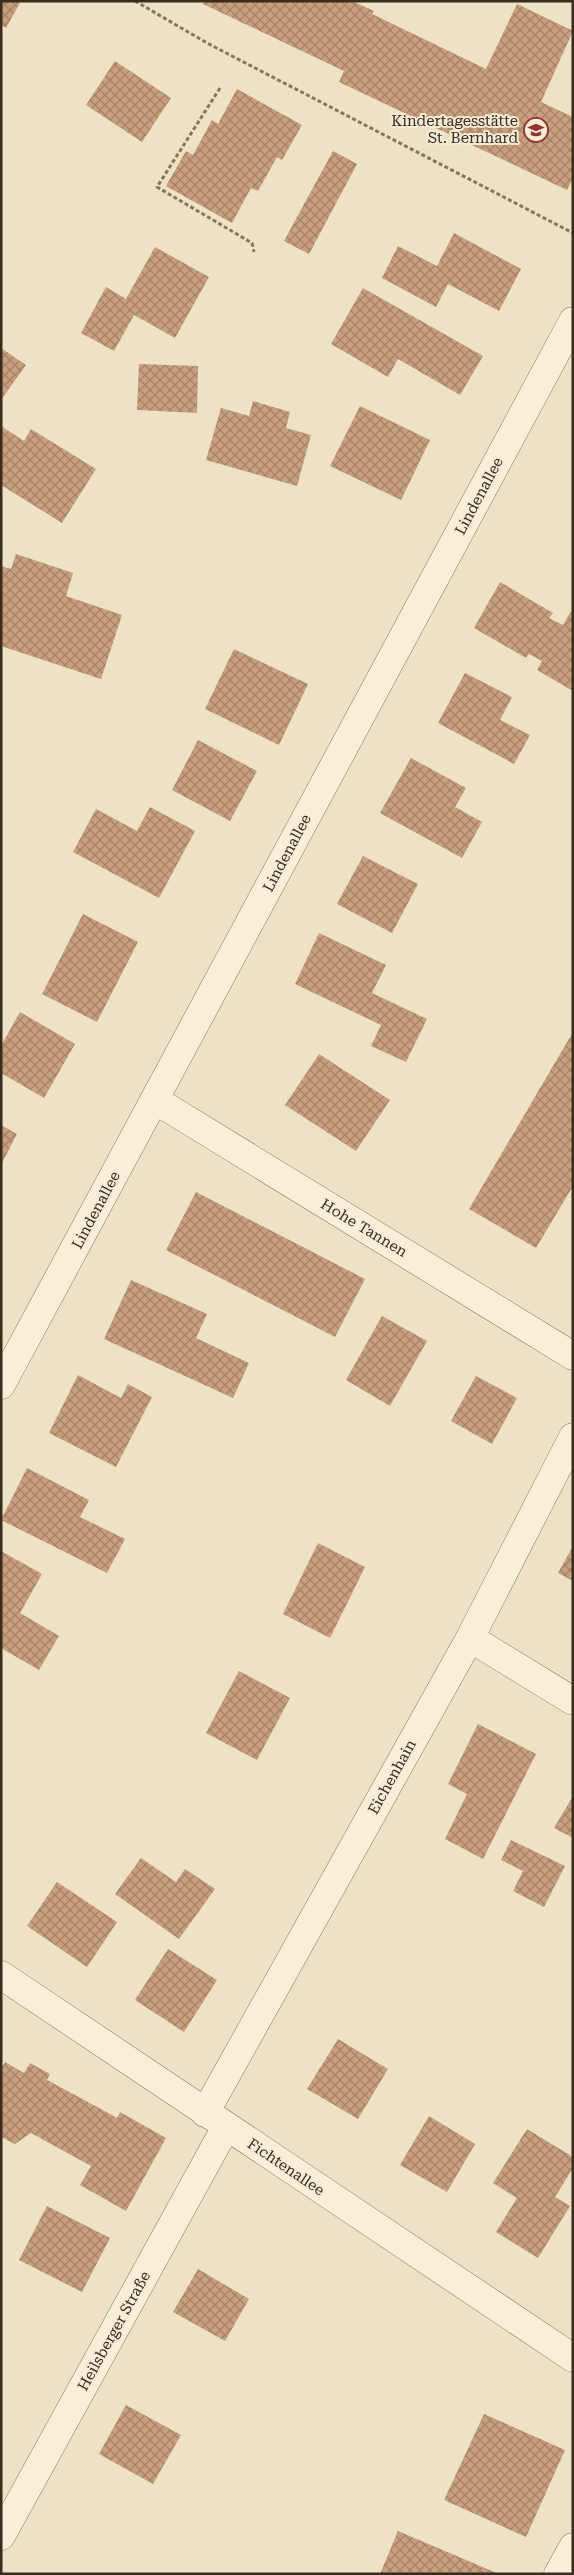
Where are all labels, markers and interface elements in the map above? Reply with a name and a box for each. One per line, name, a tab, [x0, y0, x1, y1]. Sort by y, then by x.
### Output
place label: Kindertagesstätte St. Bernhard	[391, 112, 518, 147]
school or university icon: Kindertagesstätte St. Bernhard	[523, 117, 549, 143]
street label: Lindenallee	[451, 454, 507, 538]
street label: Lindenallee	[259, 811, 315, 895]
street label: Lindenallee	[68, 1168, 124, 1252]
street label: Hohe Tannen	[317, 1195, 411, 1261]
street label: Eichenhain	[364, 1736, 420, 1817]
street label: Fichtenallee	[244, 2135, 328, 2199]
street label: Heilsberger Straße	[74, 2268, 154, 2394]

